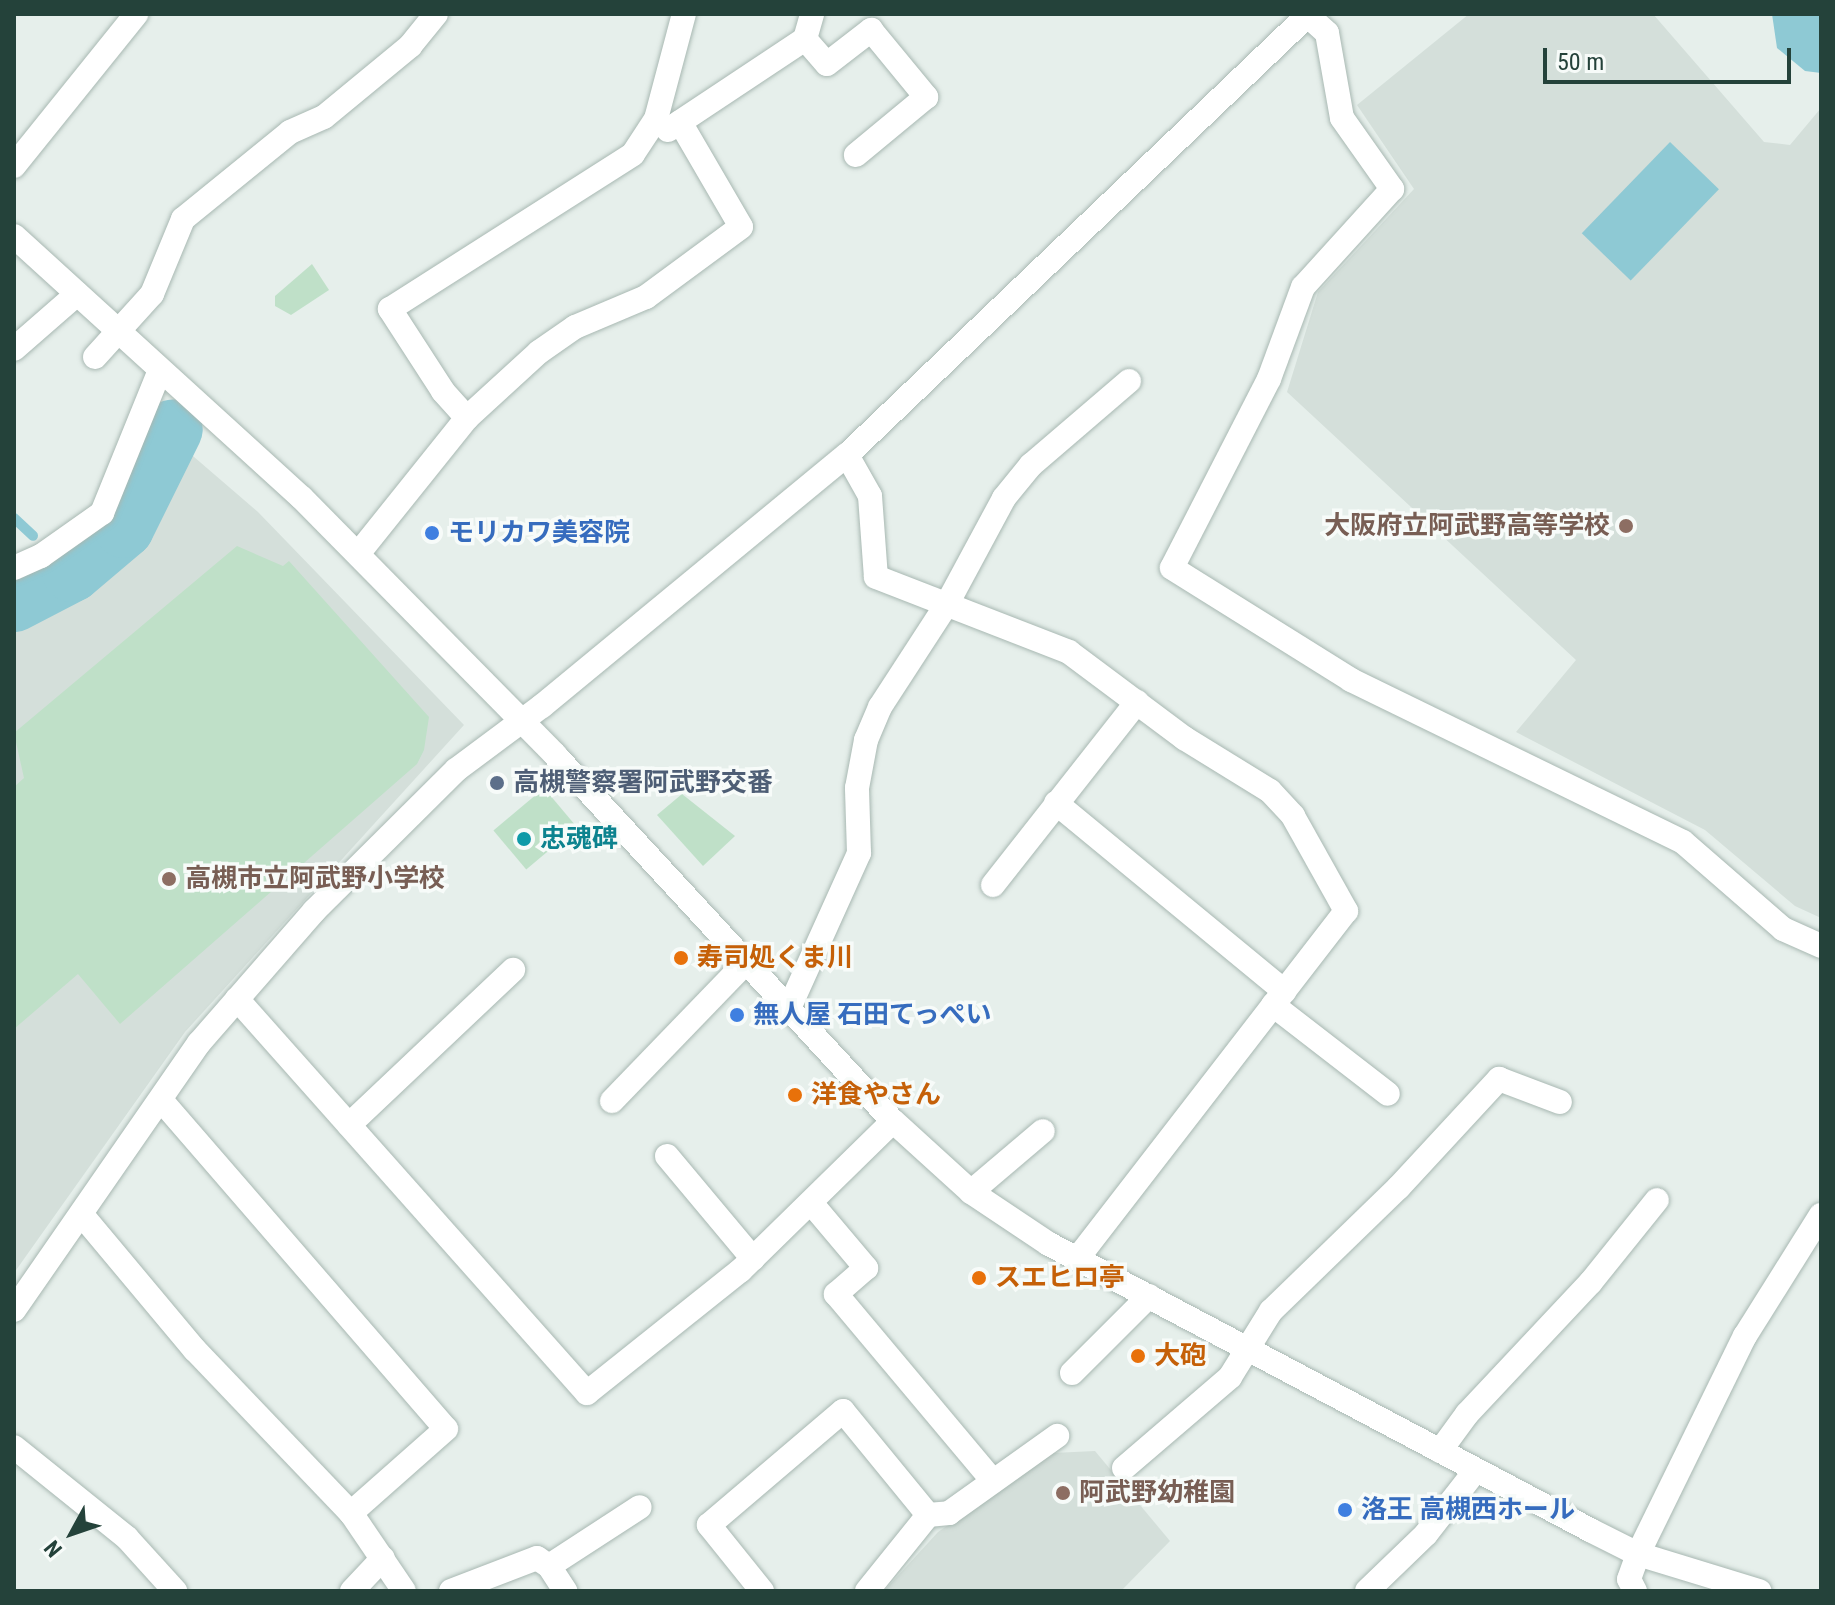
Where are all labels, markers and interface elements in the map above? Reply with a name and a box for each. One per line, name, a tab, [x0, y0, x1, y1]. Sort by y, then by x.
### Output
scale bar	[1547, 32, 1795, 82]
text: 50 m	[1557, 48, 1604, 76]
place label: 大阪府立阿武野高等学校	[1324, 510, 1610, 542]
place label: モリカワ美容院	[448, 517, 630, 549]
marker: 大阪府立阿武野高等学校	[1617, 517, 1635, 535]
marker: モリカワ美容院	[423, 524, 441, 542]
place label: 高槻警察署阿武野交番	[513, 767, 773, 799]
marker: 高槻警察署阿武野交番	[488, 774, 506, 792]
place label: 忠魂碑	[540, 823, 618, 855]
marker: 忠魂碑	[515, 830, 533, 848]
place label: 高槻市立阿武野小学校	[185, 863, 445, 895]
marker: 高槻市立阿武野小学校	[160, 870, 178, 888]
place label: 寿司処くま川	[697, 942, 853, 974]
marker: 寿司処くま川	[672, 949, 690, 967]
place label: 無人屋 石田てっぺい	[753, 999, 993, 1031]
marker: 無人屋 石田てっぺい	[728, 1006, 746, 1024]
place label: 洋食やさん	[811, 1079, 941, 1111]
marker: 洋食やさん	[786, 1086, 804, 1104]
place label: スエヒロ亭	[995, 1262, 1125, 1294]
marker: スエヒロ亭	[970, 1269, 988, 1287]
place label: 大砲	[1154, 1340, 1206, 1372]
marker: 大砲	[1129, 1347, 1147, 1365]
place label: 阿武野幼稚園	[1079, 1477, 1235, 1509]
marker: 阿武野幼稚園	[1054, 1484, 1072, 1502]
north arrow	[32, 1493, 112, 1573]
place label: 洛王 高槻西ホール	[1361, 1494, 1575, 1526]
marker: 洛王 高槻西ホール	[1336, 1501, 1354, 1519]
text: N	[39, 1536, 67, 1562]

